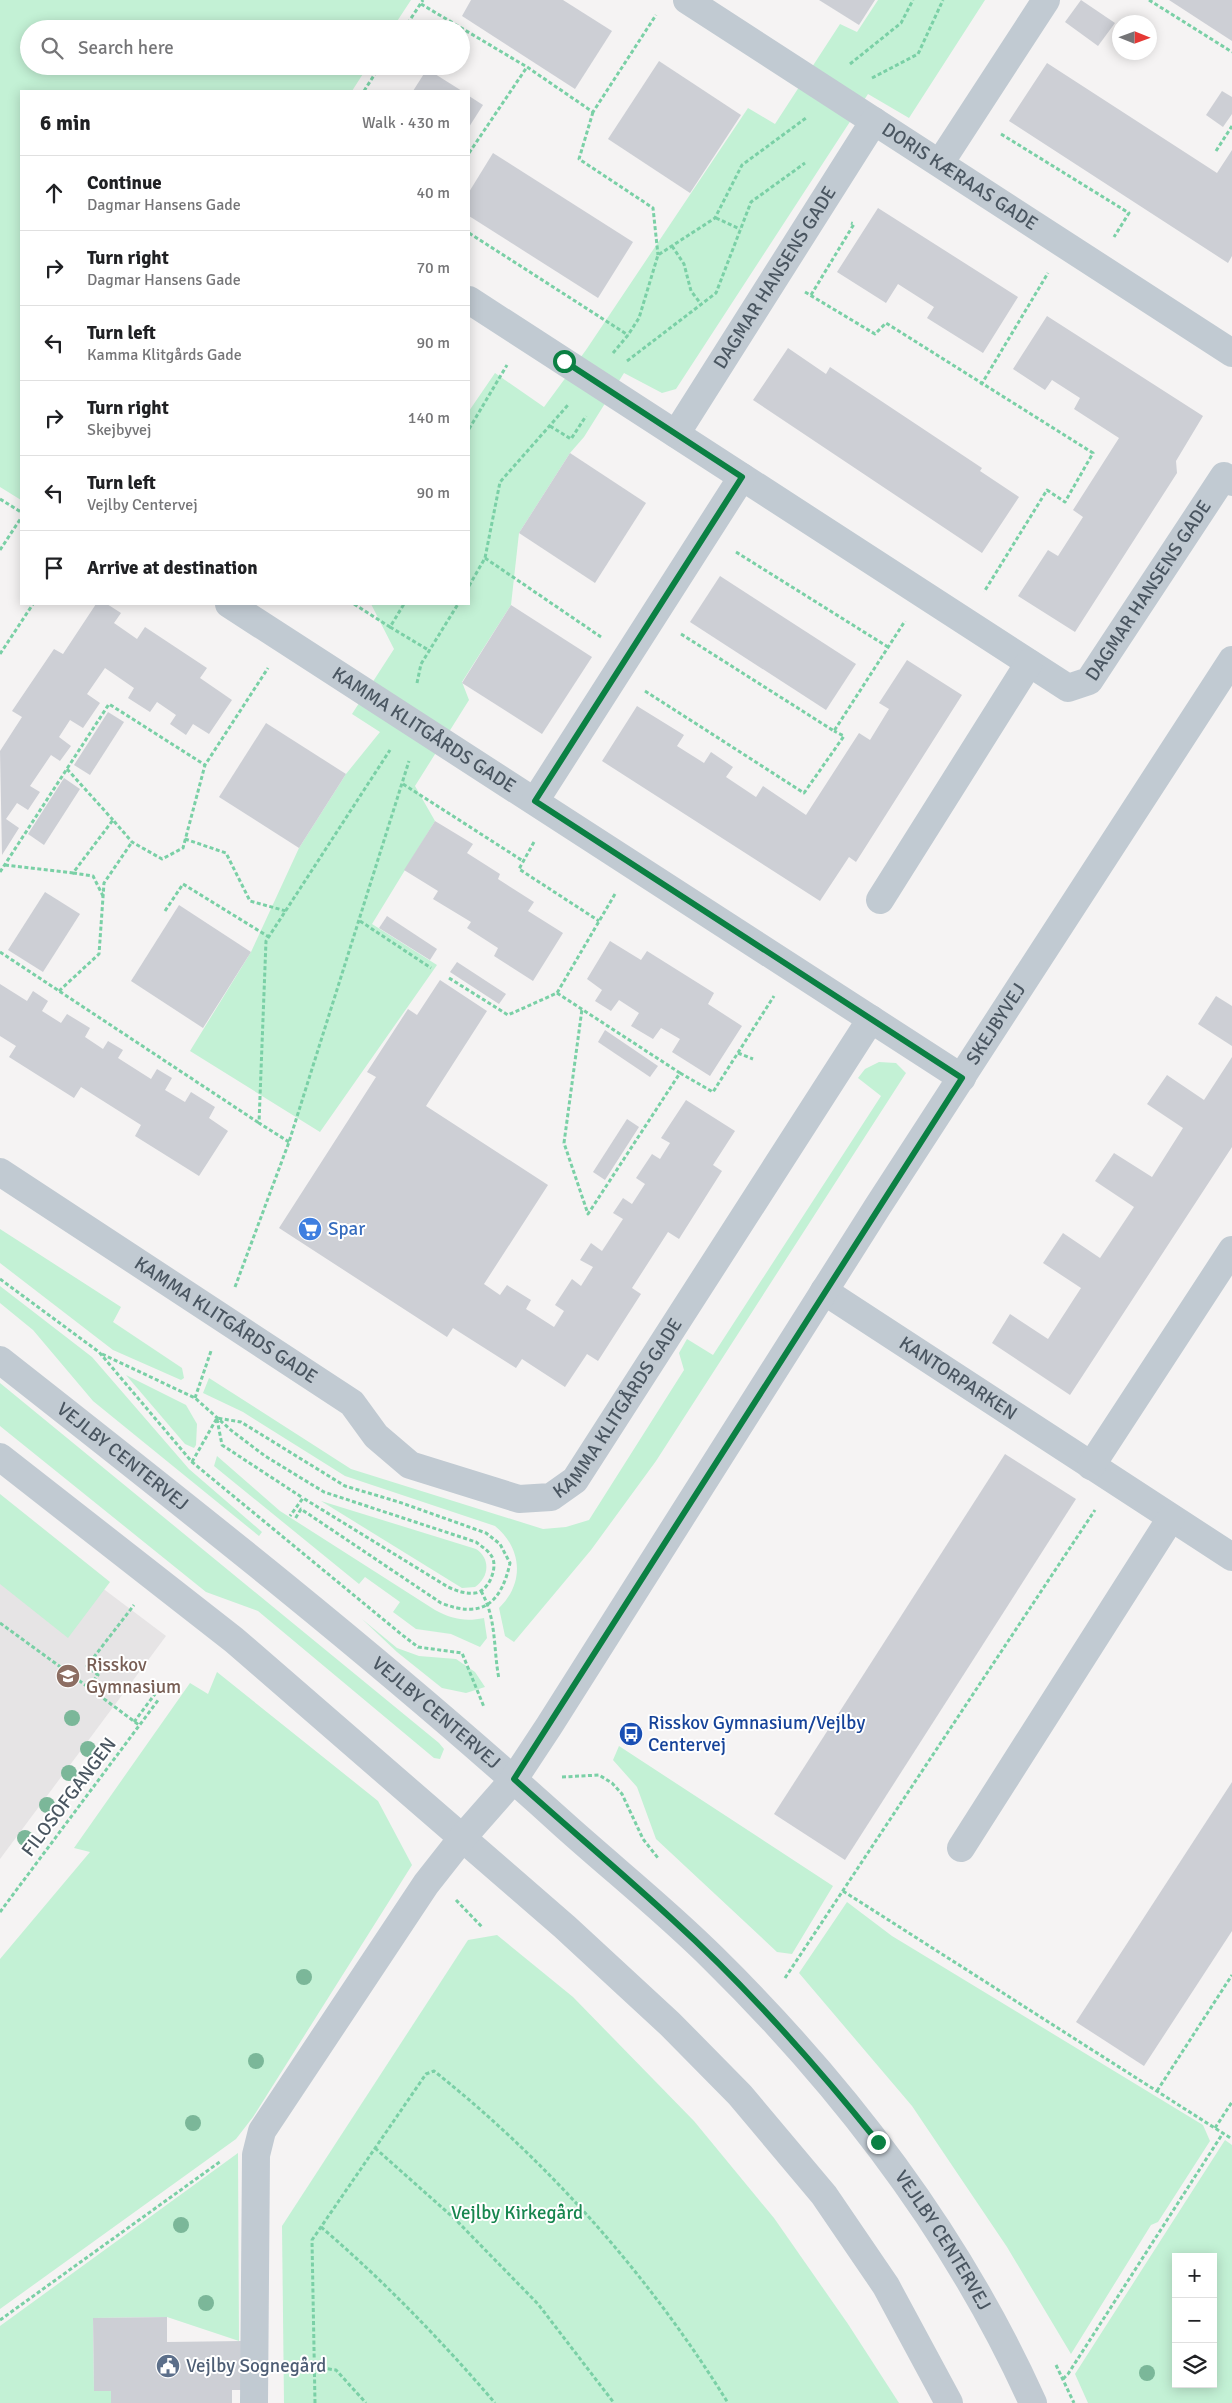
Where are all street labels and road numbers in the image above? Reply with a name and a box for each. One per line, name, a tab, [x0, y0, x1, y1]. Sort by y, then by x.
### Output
street label: DORIS KÆRAAS GADE	[877, 117, 1042, 236]
street label: DAGMAR HANSENS GADE	[708, 182, 842, 373]
street label: DAGMAR HANSENS GADE	[1080, 496, 1217, 686]
street label: KAMMA KLITGÅRDS GADE	[327, 662, 520, 798]
street label: SKEJBYVEJ	[961, 979, 1031, 1069]
street label: KAMMA KLITGÅRDS GADE	[130, 1251, 322, 1389]
street label: KAMMA KLITGÅRDS GADE	[548, 1314, 688, 1504]
street label: KANTORPARKEN	[894, 1331, 1022, 1426]
street label: VEJLBY CENTERVEJ	[52, 1397, 193, 1516]
street label: VEJLBY CENTERVEJ	[367, 1651, 505, 1774]
street label: FILOSOFGANGEN	[16, 1733, 122, 1861]
street label: VEJLBY CENTERVEJ	[889, 2166, 996, 2315]

